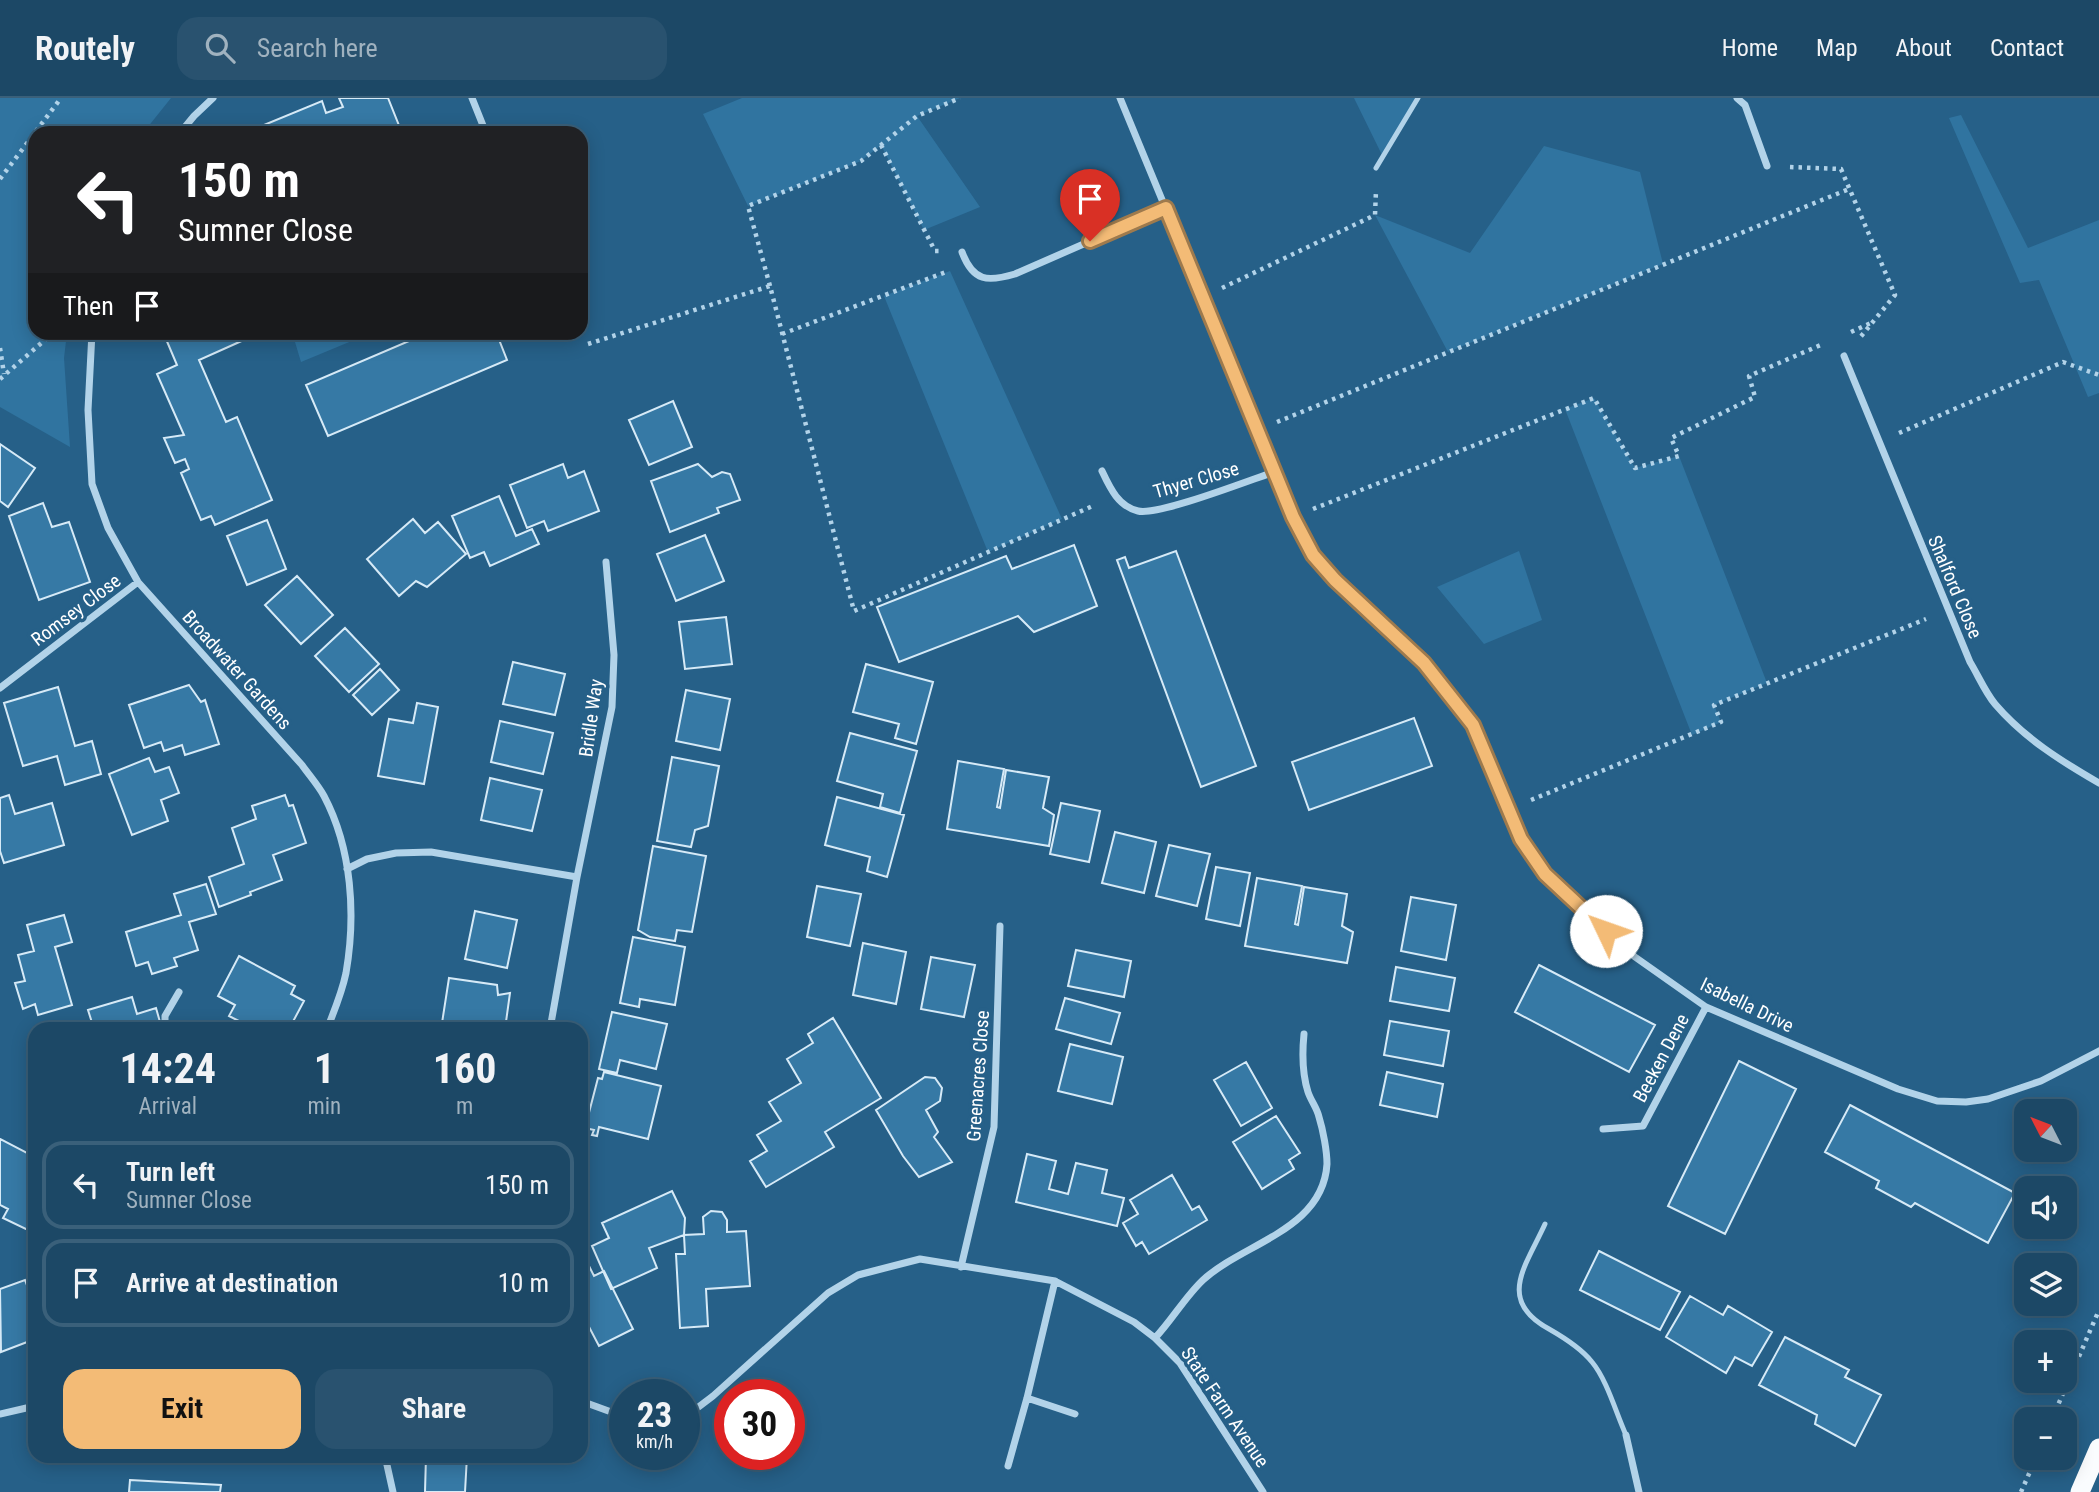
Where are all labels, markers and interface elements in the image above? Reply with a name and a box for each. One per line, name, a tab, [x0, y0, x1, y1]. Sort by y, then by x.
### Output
search box	[177, 17, 667, 80]
text: Routely	[35, 29, 135, 68]
icon: search	[201, 29, 239, 67]
text: Search here	[257, 33, 378, 63]
text: Home	[1722, 34, 1778, 62]
text: Map	[1816, 34, 1858, 62]
text: About	[1896, 34, 1952, 62]
text: Contact	[1990, 34, 2064, 62]
text: 150 m	[178, 152, 300, 209]
icon: left	[63, 154, 154, 245]
pin	[1060, 169, 1120, 241]
icon: arrive	[1071, 180, 1109, 218]
text: Sumner Close	[178, 211, 353, 249]
icon: arrive	[128, 287, 166, 325]
text: Then	[63, 291, 114, 321]
street label: Thyer Close	[1150, 457, 1242, 503]
street label: Shalford Close	[1923, 532, 1987, 642]
street label: Romsey Close	[27, 569, 125, 651]
street label: Broadwater Gardens	[177, 606, 297, 734]
street label: Bridle Way	[574, 677, 608, 759]
position arrow	[1569, 894, 1643, 968]
street label: Isabella Drive	[1697, 973, 1797, 1037]
street label: Greenacres Close	[962, 1010, 994, 1142]
street label: Beeken Dene	[1628, 1010, 1694, 1106]
text: 14:24	[120, 1044, 216, 1093]
text: 1	[314, 1044, 335, 1093]
text: 160	[433, 1044, 496, 1093]
text: Arrival	[138, 1093, 197, 1120]
text: min	[307, 1093, 341, 1120]
text: m	[456, 1093, 473, 1120]
north arrow	[2014, 1099, 2077, 1162]
map controls	[2014, 1099, 2077, 1470]
text: Turn left	[126, 1157, 215, 1187]
icon: left	[67, 1166, 105, 1204]
text: 150 m	[485, 1170, 549, 1200]
button: sound	[2014, 1176, 2077, 1239]
text: Sumner Close	[126, 1187, 252, 1214]
button: layers	[2014, 1253, 2077, 1316]
icon: arrive	[67, 1264, 105, 1302]
text: Arrive at destination	[126, 1268, 338, 1298]
text: 10 m	[498, 1268, 549, 1298]
button: +	[2014, 1330, 2077, 1393]
street label: State Farm Avenue	[1176, 1342, 1274, 1472]
button: Exit	[63, 1369, 301, 1449]
button: Share	[315, 1369, 553, 1449]
speed limit sign: 30	[714, 1379, 805, 1470]
text: 23	[637, 1395, 672, 1436]
button: −	[2014, 1407, 2077, 1470]
text: km/h	[636, 1431, 673, 1452]

